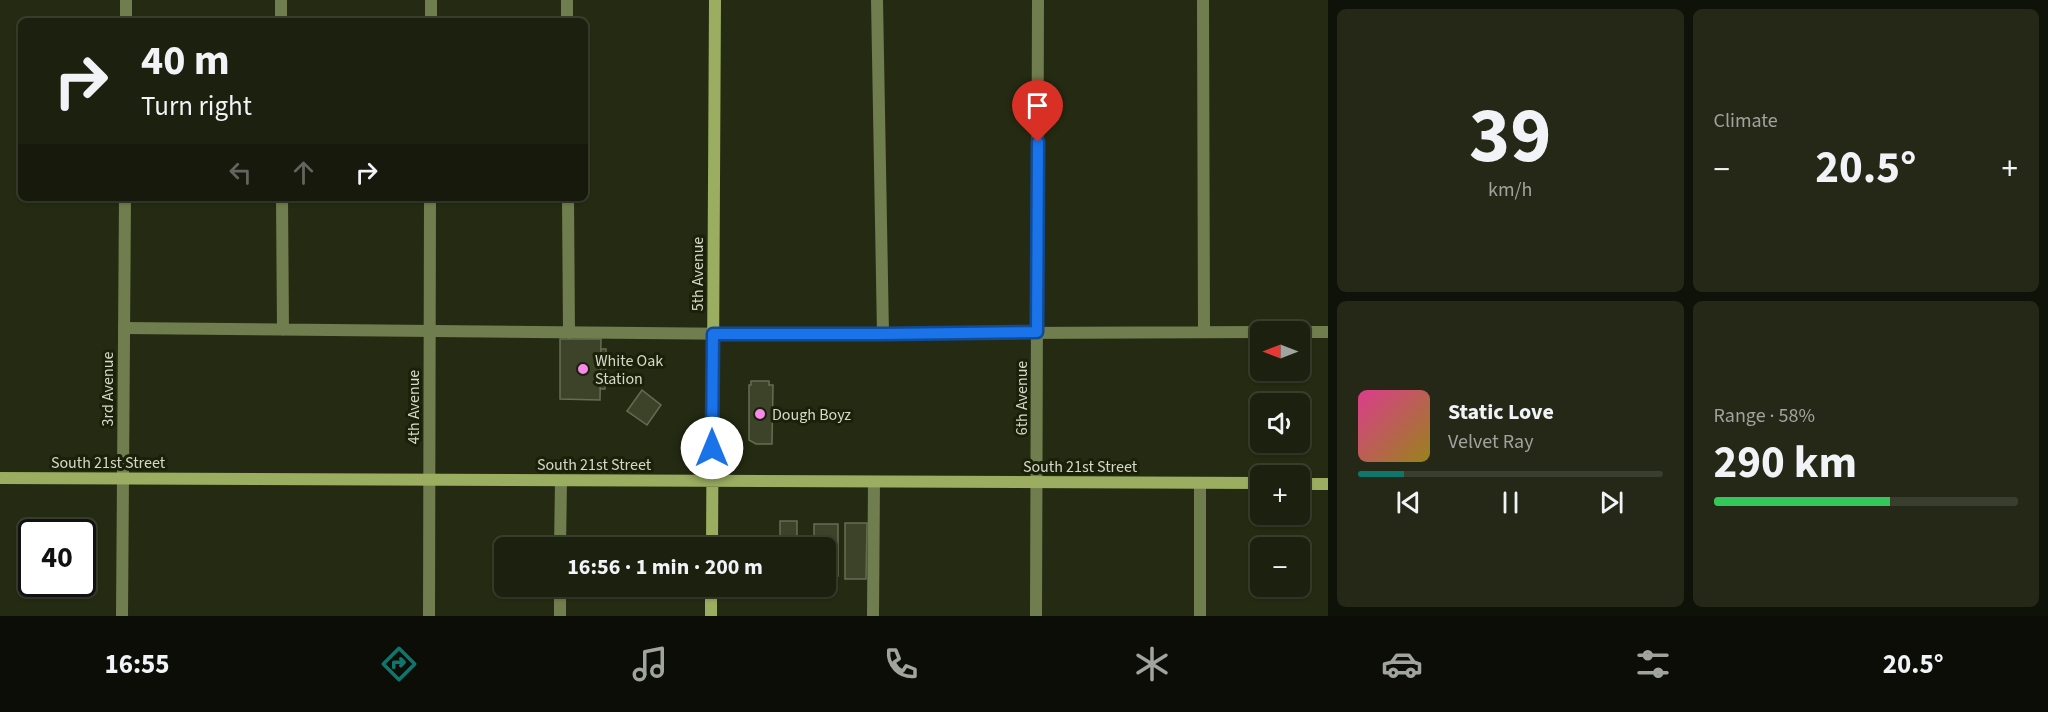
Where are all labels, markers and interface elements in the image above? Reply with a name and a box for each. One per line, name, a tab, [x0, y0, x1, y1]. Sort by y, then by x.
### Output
text: 40 m	[141, 31, 230, 91]
icon: right	[42, 42, 120, 120]
pin	[1012, 80, 1063, 142]
text: 39	[1469, 81, 1551, 192]
text: Turn right	[141, 87, 252, 126]
icon: arrive	[1021, 89, 1054, 122]
text: Climate	[1714, 107, 1778, 135]
text: 20.5°	[1815, 136, 1916, 200]
text: −	[1714, 146, 1730, 193]
text: +	[2002, 146, 2018, 193]
icon: left	[224, 156, 257, 189]
icon: ahead	[287, 156, 320, 189]
icon: right	[350, 156, 383, 189]
text: km/h	[1488, 176, 1532, 204]
street label: 5th Avenue	[687, 237, 709, 311]
north arrow	[1250, 321, 1310, 381]
map controls	[1250, 321, 1310, 597]
place label: White Oak Station	[595, 350, 663, 390]
street label: 3rd Avenue	[97, 352, 119, 426]
street label: 6th Avenue	[1011, 361, 1033, 435]
marker: White Oak Station	[576, 362, 590, 376]
street label: 4th Avenue	[403, 370, 425, 444]
button: sound	[1250, 393, 1310, 453]
text: Static Love	[1448, 396, 1554, 428]
text: Range · 58%	[1714, 402, 1815, 430]
place label: Dough Boyz	[772, 404, 851, 426]
marker: Dough Boyz	[753, 407, 767, 421]
position arrow	[680, 416, 744, 480]
text: Velvet Ray	[1448, 428, 1534, 456]
text: 290 km	[1714, 431, 1857, 495]
street label: South 21st Street	[51, 452, 166, 474]
street label: South 21st Street	[537, 454, 652, 476]
street label: South 21st Street	[1023, 456, 1138, 478]
button: +	[1250, 465, 1310, 525]
icon: previous	[1392, 486, 1425, 519]
icon: pause	[1494, 486, 1527, 519]
icon: next	[1595, 486, 1628, 519]
speed limit sign: 40	[18, 519, 96, 597]
button: −	[1250, 537, 1310, 597]
text: 16:56 · 1 min · 200 m	[567, 551, 763, 583]
icon: directions	[378, 643, 420, 685]
icon: music	[629, 643, 671, 685]
icon: phone	[880, 643, 922, 685]
icon: climate	[1131, 643, 1173, 685]
icon: car	[1381, 643, 1423, 685]
icon: filters	[1632, 643, 1674, 685]
text: 16:55	[104, 645, 170, 684]
text: 20.5°	[1883, 645, 1944, 684]

